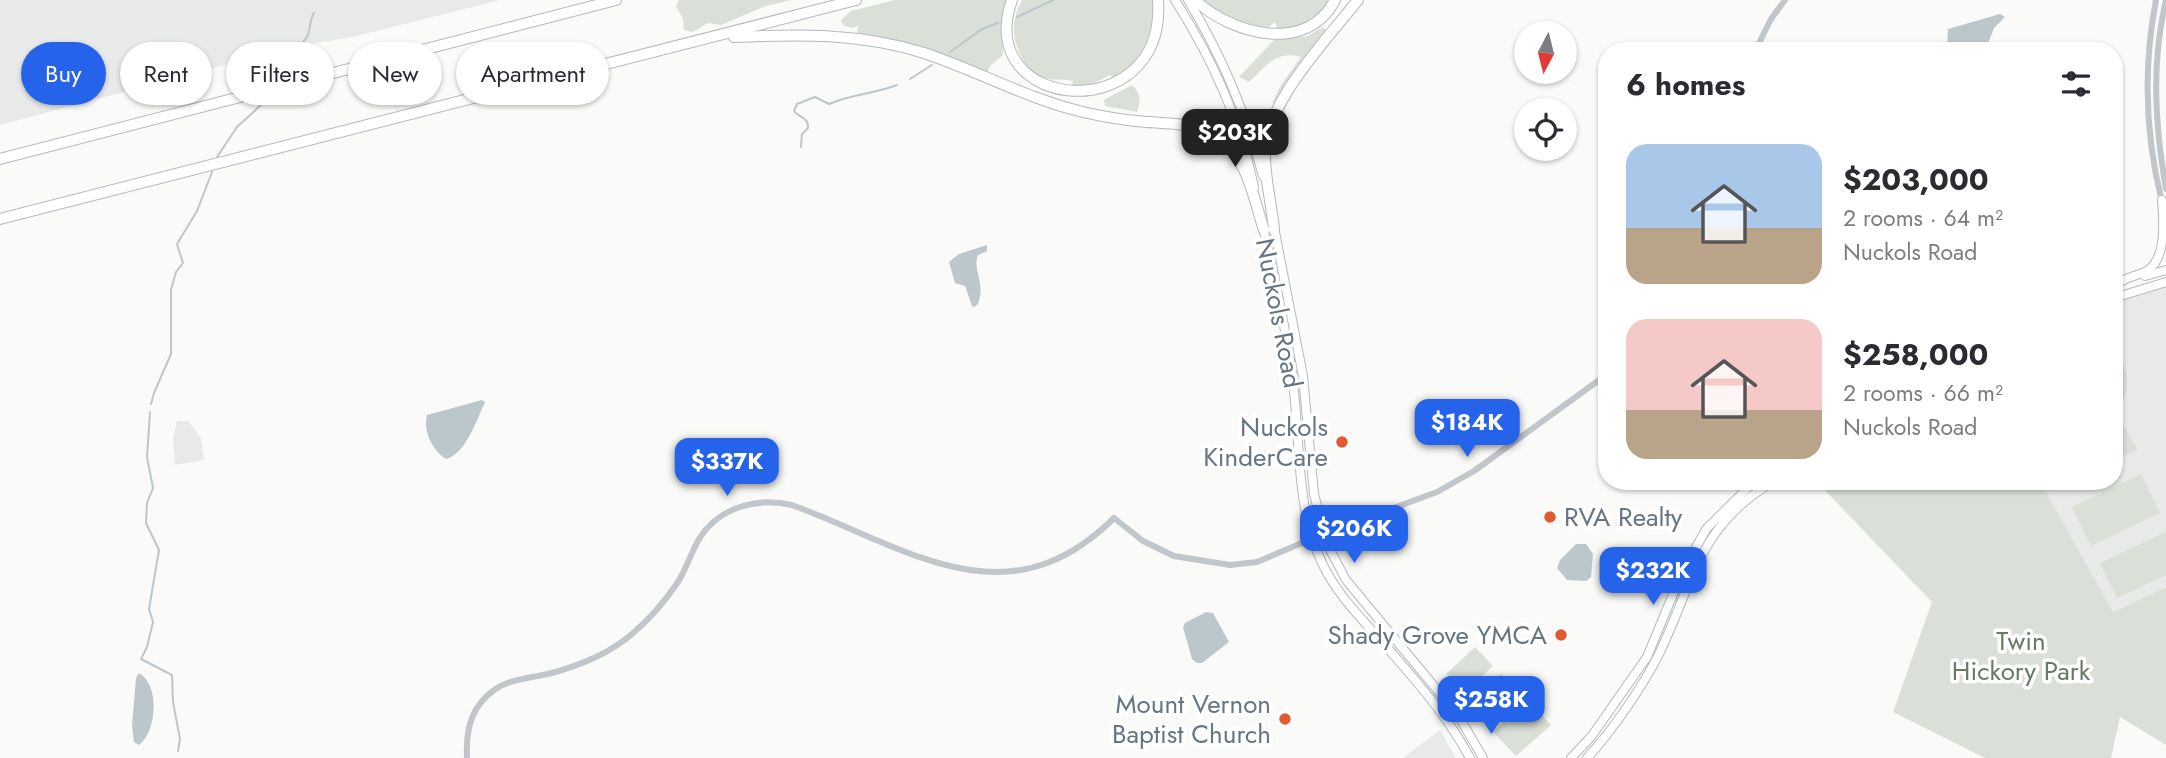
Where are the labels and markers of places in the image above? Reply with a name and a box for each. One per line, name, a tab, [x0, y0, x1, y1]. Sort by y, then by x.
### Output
pin: $203K	[1186, 110, 1284, 169]
pin: $184K	[1418, 400, 1516, 459]
place label: Nuckols KinderCare	[1203, 408, 1328, 476]
marker: Nuckols KinderCare	[1334, 434, 1350, 450]
pin: $337K	[678, 438, 776, 498]
place label: RVA Realty	[1564, 498, 1683, 536]
pin: $206K	[1305, 505, 1403, 565]
marker: RVA Realty	[1542, 509, 1558, 525]
pin: $232K	[1604, 548, 1702, 607]
place label: Shady Grove YMCA	[1328, 616, 1548, 654]
marker: Shady Grove YMCA	[1553, 627, 1569, 643]
pin: $258K	[1442, 676, 1540, 736]
place label: Mount Vernon Baptist Church	[1112, 685, 1271, 753]
marker: Mount Vernon Baptist Church	[1277, 711, 1293, 727]

